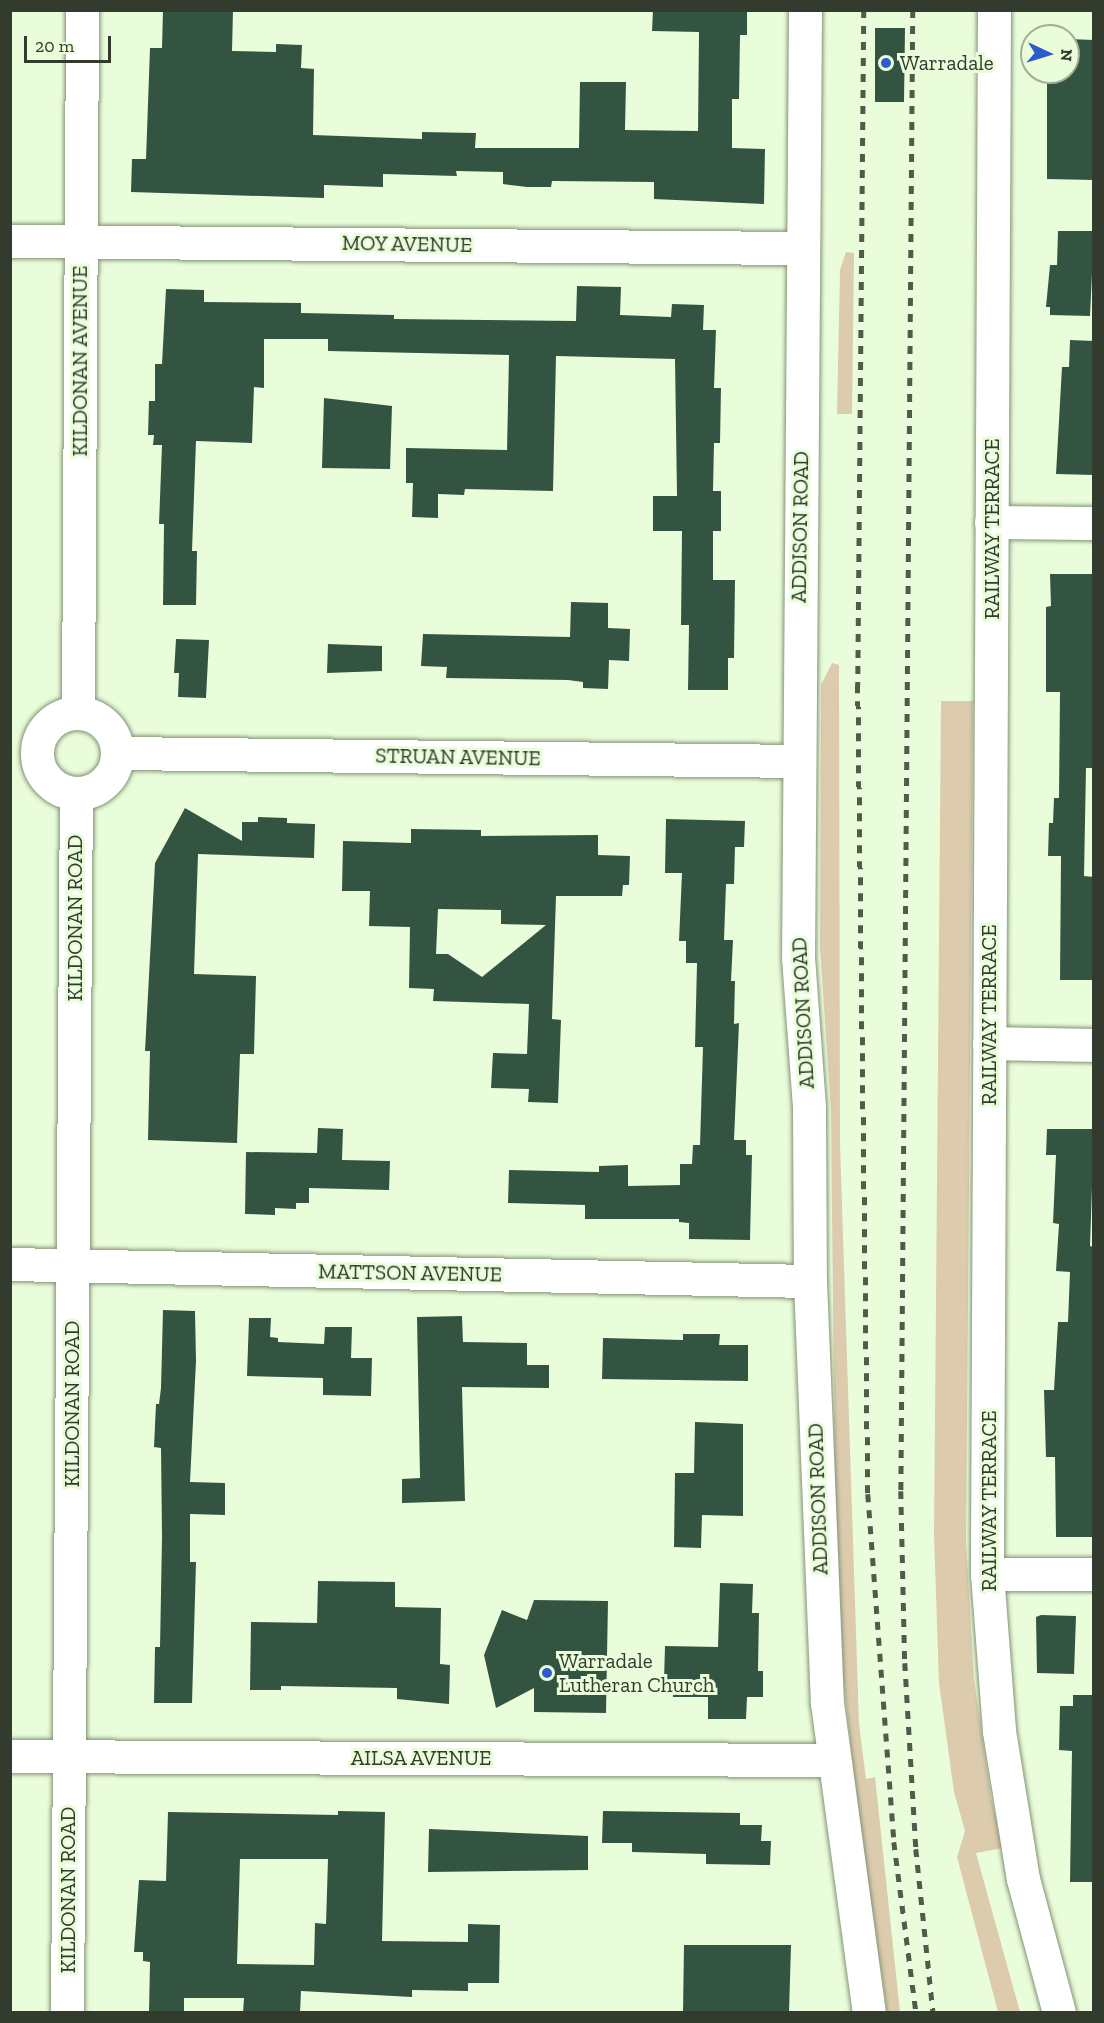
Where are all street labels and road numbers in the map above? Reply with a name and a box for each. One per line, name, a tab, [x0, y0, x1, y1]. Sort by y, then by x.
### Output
street label: MOY AVENUE	[341, 230, 473, 258]
street label: KILDONAN AVENUE	[67, 265, 93, 457]
street label: RAILWAY TERRACE	[979, 438, 1005, 620]
street label: ADDISON ROAD	[786, 451, 814, 603]
street label: STRUAN AVENUE	[375, 743, 541, 771]
street label: KILDONAN ROAD	[62, 835, 88, 1001]
street label: RAILWAY TERRACE	[976, 924, 1002, 1106]
street label: ADDISON ROAD	[786, 937, 820, 1089]
street label: MATTSON AVENUE	[318, 1259, 502, 1287]
street label: KILDONAN ROAD	[59, 1321, 85, 1487]
street label: RAILWAY TERRACE	[976, 1410, 1002, 1592]
street label: ADDISON ROAD	[803, 1423, 833, 1575]
street label: AILSA AVENUE	[350, 1745, 492, 1771]
street label: KILDONAN ROAD	[55, 1807, 81, 1973]

